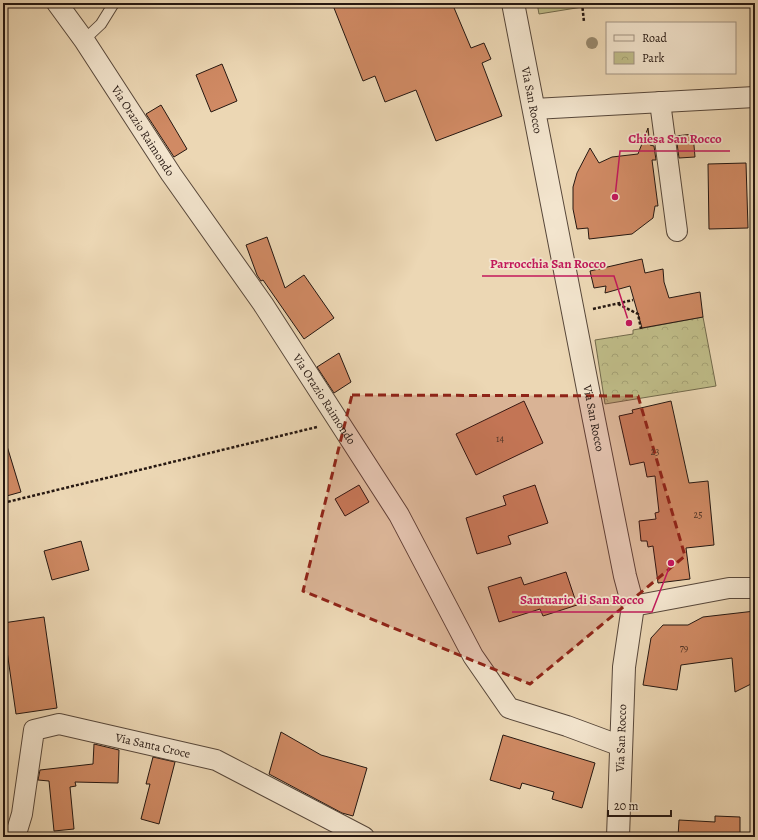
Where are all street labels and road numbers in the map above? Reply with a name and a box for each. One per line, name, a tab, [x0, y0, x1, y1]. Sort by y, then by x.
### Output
street label: Via San Rocco	[517, 64, 546, 135]
street label: Via Orazio Raimondo	[107, 82, 178, 179]
street label: Via Orazio Raimondo	[289, 350, 359, 448]
street label: Via San Rocco	[579, 383, 608, 453]
street label: Via San Rocco	[612, 704, 630, 773]
street label: Via Santa Croce	[113, 729, 192, 762]

